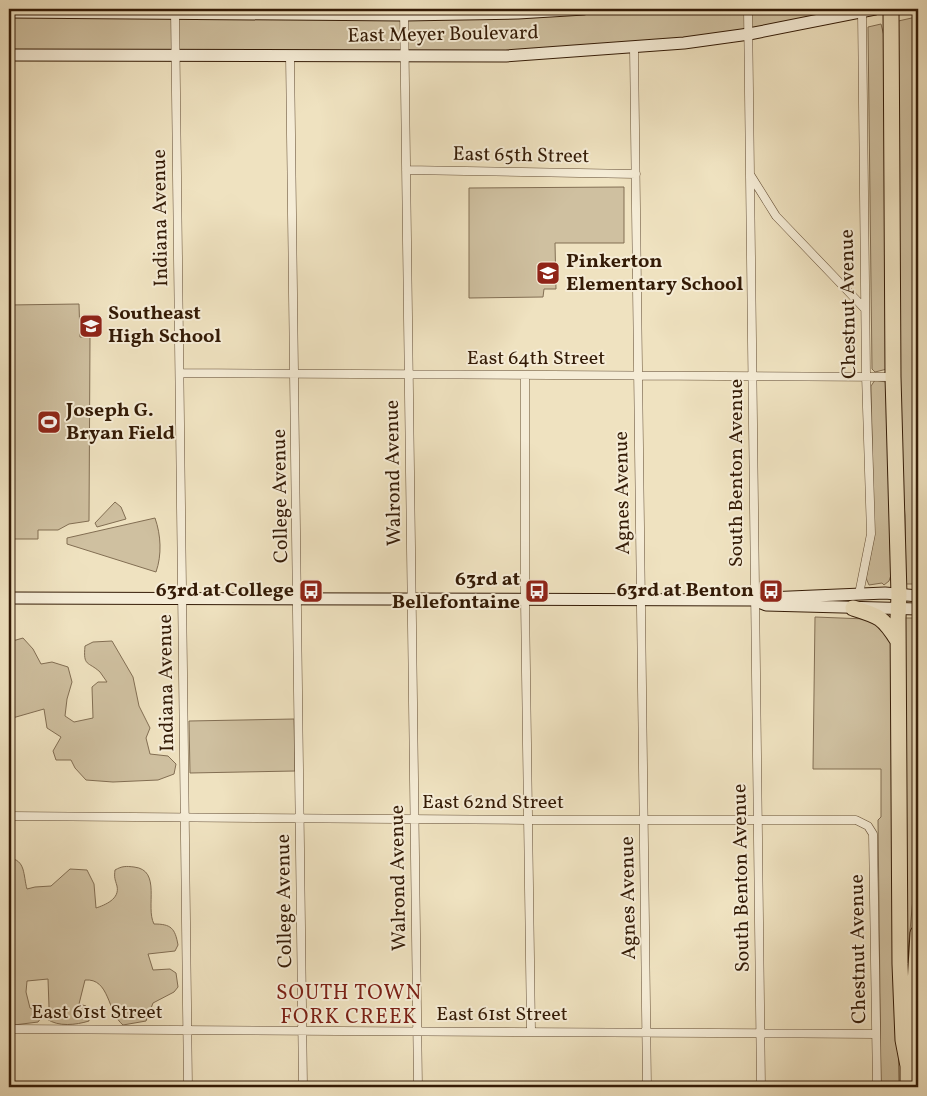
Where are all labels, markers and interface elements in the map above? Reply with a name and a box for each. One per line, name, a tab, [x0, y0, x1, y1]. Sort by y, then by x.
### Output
street label: East Meyer Boulevard	[347, 19, 539, 51]
street label: East 65th Street	[452, 141, 590, 171]
street label: Indiana Avenue	[146, 149, 176, 287]
street label: Chestnut Avenue	[834, 229, 864, 379]
place label: Pinkerton Elementary School	[566, 248, 743, 299]
school or university icon: Pinkerton Elementary School	[535, 260, 561, 286]
place label: Southeast High School	[108, 300, 221, 351]
school or university icon: Southeast High School	[78, 313, 104, 339]
street label: East 64th Street	[467, 345, 605, 373]
street label: South Benton Avenue	[723, 379, 751, 567]
place label: Joseph G. Bryan Field	[65, 397, 175, 448]
street label: Walrond Avenue	[379, 400, 409, 546]
sports icon: Joseph G. Bryan Field	[36, 409, 62, 435]
street label: College Avenue	[266, 429, 296, 563]
street label: Agnes Avenue	[608, 431, 638, 555]
place label: 63rd at Bellefontaine	[392, 566, 520, 617]
place label: 63rd at College	[156, 577, 294, 605]
place label: 63rd at Benton	[616, 577, 754, 605]
bus stop icon: 63rd at College	[298, 578, 324, 604]
bus stop icon: 63rd at Bellefontaine	[524, 578, 550, 604]
bus stop icon: 63rd at Benton	[758, 578, 784, 604]
street label: Indiana Avenue	[152, 614, 182, 752]
street label: South Benton Avenue	[726, 783, 758, 973]
street label: East 62nd Street	[422, 789, 564, 817]
street label: Walrond Avenue	[384, 805, 414, 951]
street label: College Avenue	[270, 834, 300, 968]
street label: Agnes Avenue	[614, 836, 644, 960]
street label: Chestnut Avenue	[844, 874, 874, 1024]
district label: SOUTH TOWN FORK CREEK	[276, 979, 422, 1032]
street label: East 61st Street	[31, 999, 163, 1027]
street label: East 61st Street	[436, 1001, 568, 1029]

